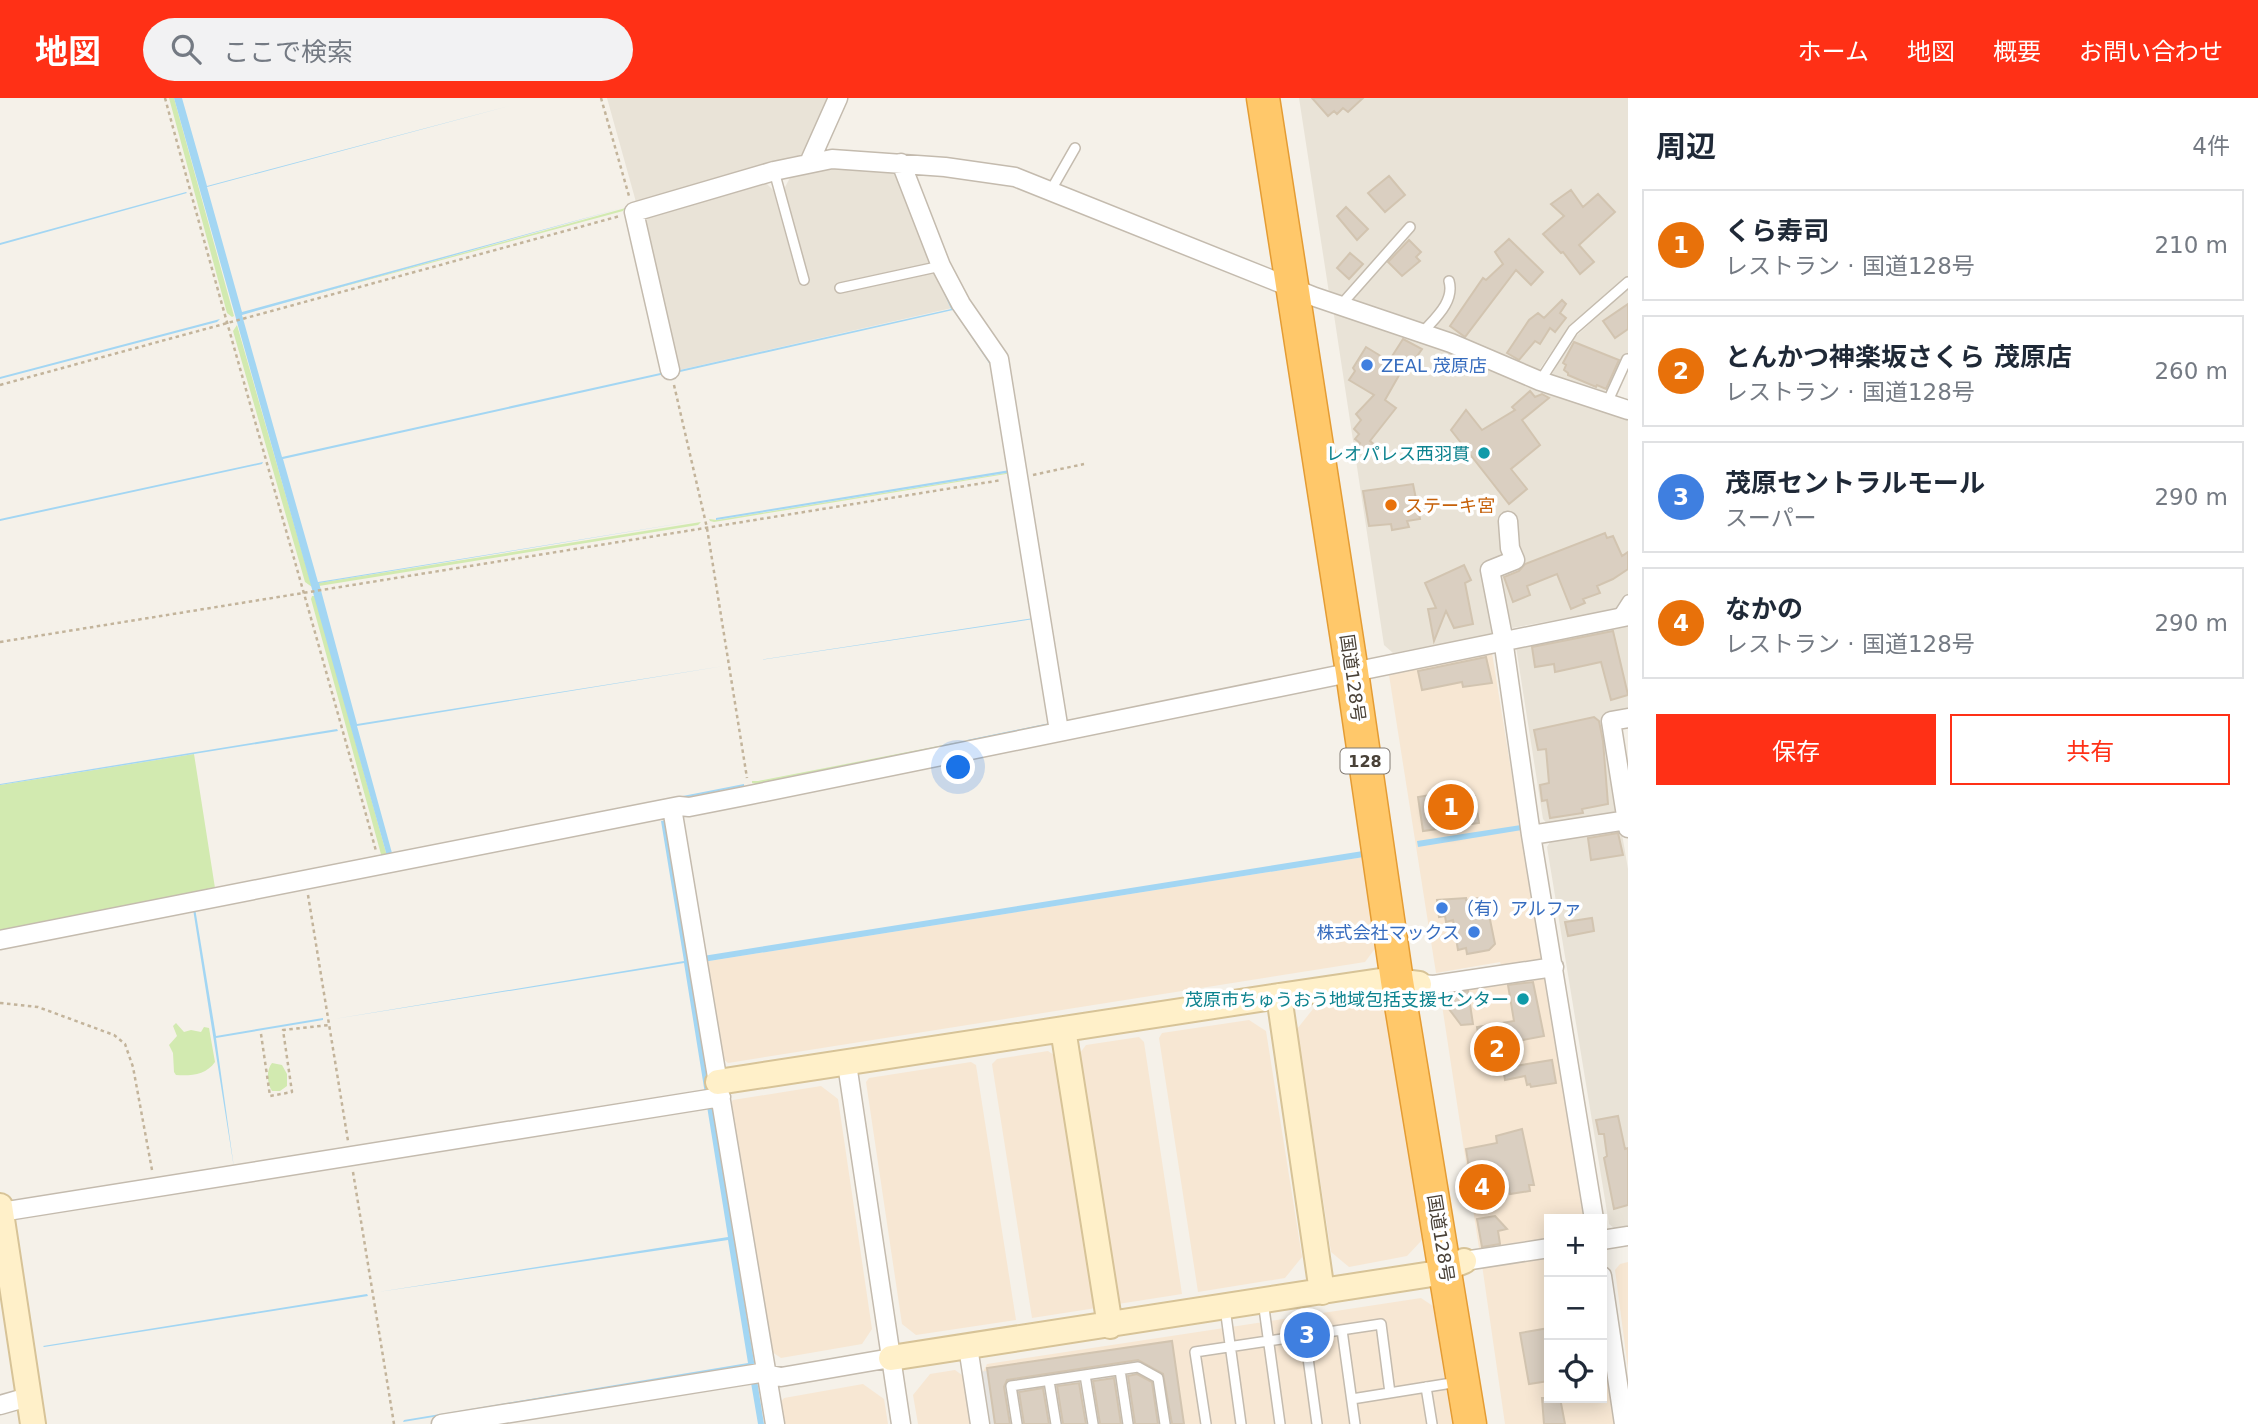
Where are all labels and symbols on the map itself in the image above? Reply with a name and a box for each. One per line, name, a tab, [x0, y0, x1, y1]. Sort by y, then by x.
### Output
place label: ZEAL 茂原店	[1381, 355, 1487, 376]
marker: ZEAL 茂原店	[1359, 357, 1375, 373]
place label: レオパレス西羽貫	[1326, 443, 1470, 464]
marker: レオパレス西羽貫	[1476, 445, 1492, 461]
place label: ステーキ宮	[1405, 495, 1495, 516]
marker: ステーキ宮	[1383, 497, 1399, 513]
street label: 国道128号	[1336, 633, 1370, 723]
road number: 128	[1340, 748, 1390, 774]
your location	[941, 750, 975, 784]
pin: 1	[1428, 781, 1474, 833]
place label: （有）アルファ	[1456, 898, 1582, 919]
marker: （有）アルファ	[1434, 900, 1450, 916]
place label: 株式会社マックス	[1317, 922, 1460, 943]
marker: 株式会社マックス	[1466, 924, 1482, 940]
place label: 茂原市ちゅうおう地域包括支援センター	[1185, 989, 1509, 1010]
marker: 茂原市ちゅうおう地域包括支援センター	[1515, 991, 1531, 1007]
pin: 2	[1474, 1023, 1520, 1075]
pin: 4	[1459, 1161, 1505, 1213]
street label: 国道128号	[1424, 1193, 1458, 1283]
pin: 3	[1284, 1309, 1330, 1361]

